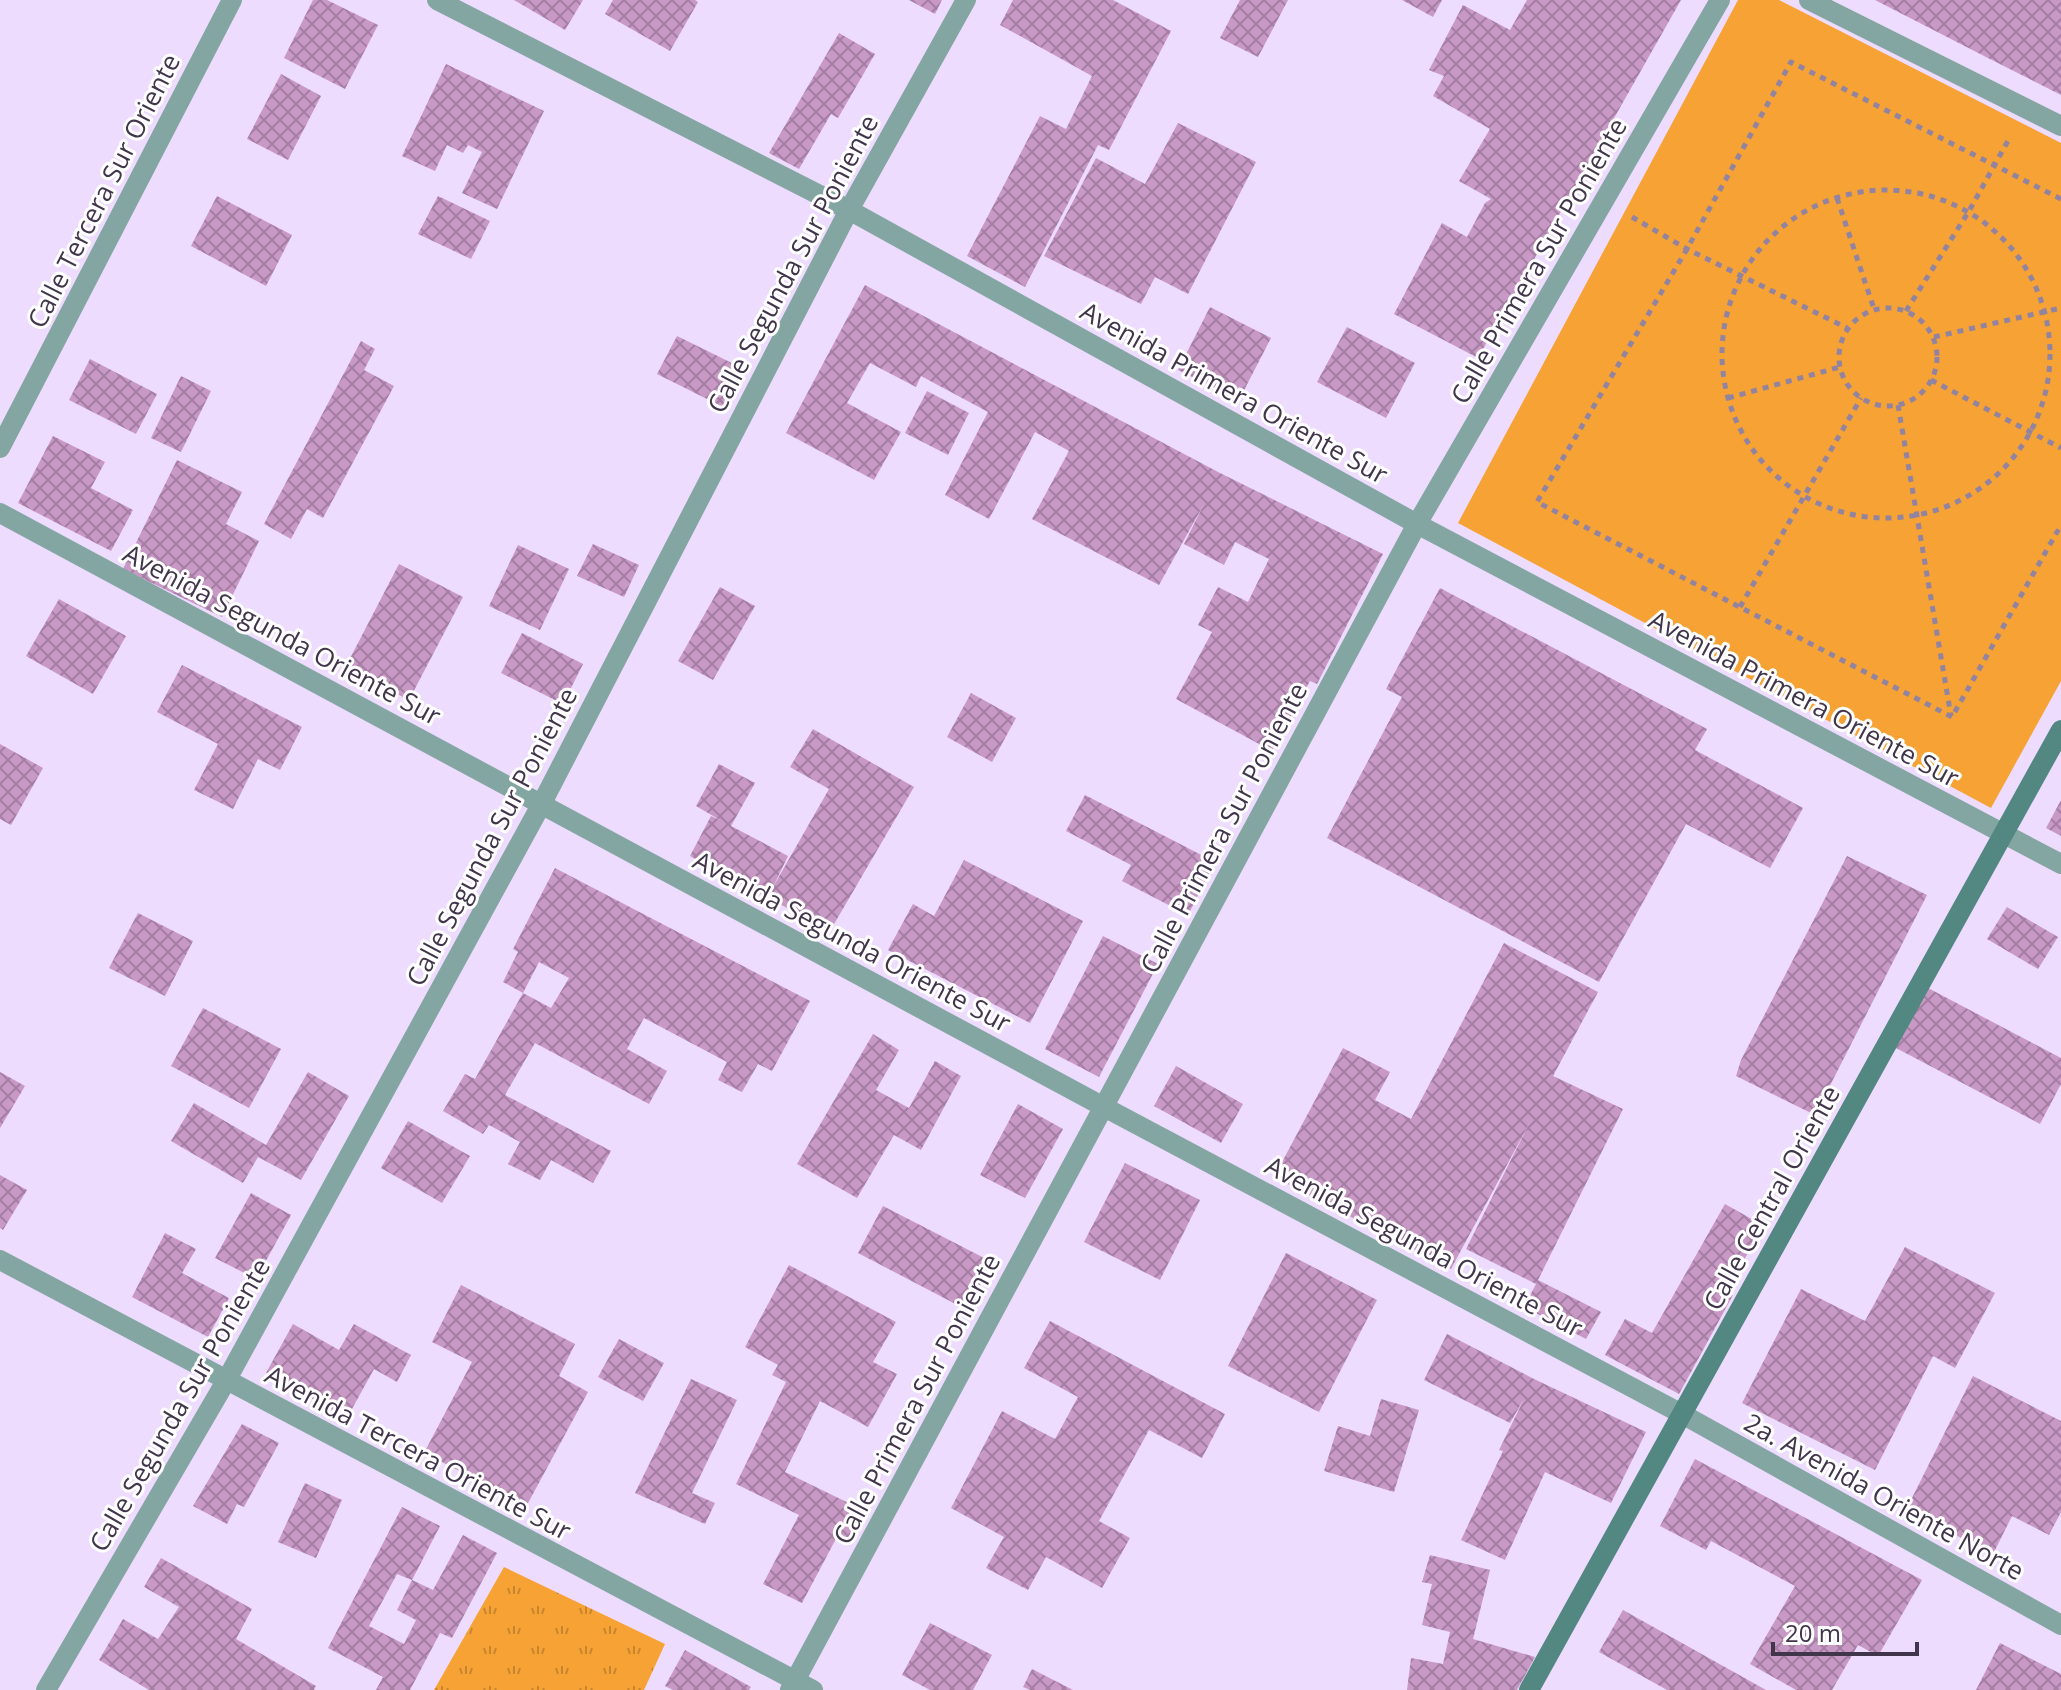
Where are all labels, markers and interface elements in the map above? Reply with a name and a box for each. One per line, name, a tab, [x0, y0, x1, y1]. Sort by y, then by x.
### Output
street label: Calle Tercera Sur Oriente	[18, 47, 188, 334]
street label: Calle Segunda Sur Poniente	[698, 108, 886, 419]
street label: Calle Primera Sur Poniente	[1441, 111, 1635, 410]
street label: Avenida Primera Oriente Sur	[1074, 292, 1395, 492]
street label: Avenida Segunda Oriente Sur	[117, 535, 448, 734]
street label: Avenida Primera Oriente Sur	[1643, 601, 1966, 795]
street label: Calle Primera Sur Poniente	[1131, 676, 1315, 979]
street label: Calle Segunda Sur Poniente	[397, 681, 585, 992]
street label: Avenida Segunda Oriente Sur	[687, 842, 1018, 1041]
street label: Calle Central Oriente	[1694, 1079, 1848, 1316]
street label: Avenida Segunda Oriente Sur	[1259, 1147, 1590, 1346]
street label: Calle Primera Sur Poniente	[824, 1247, 1008, 1550]
street label: Calle Segunda Sur Poniente	[80, 1251, 278, 1558]
street label: Avenida Tercera Oriente Sur	[259, 1356, 578, 1548]
street label: 2a. Avenida Oriente Norte	[1738, 1404, 2031, 1588]
scale bar	[1773, 1606, 1917, 1656]
text: 20 m	[1785, 1616, 1841, 1649]

